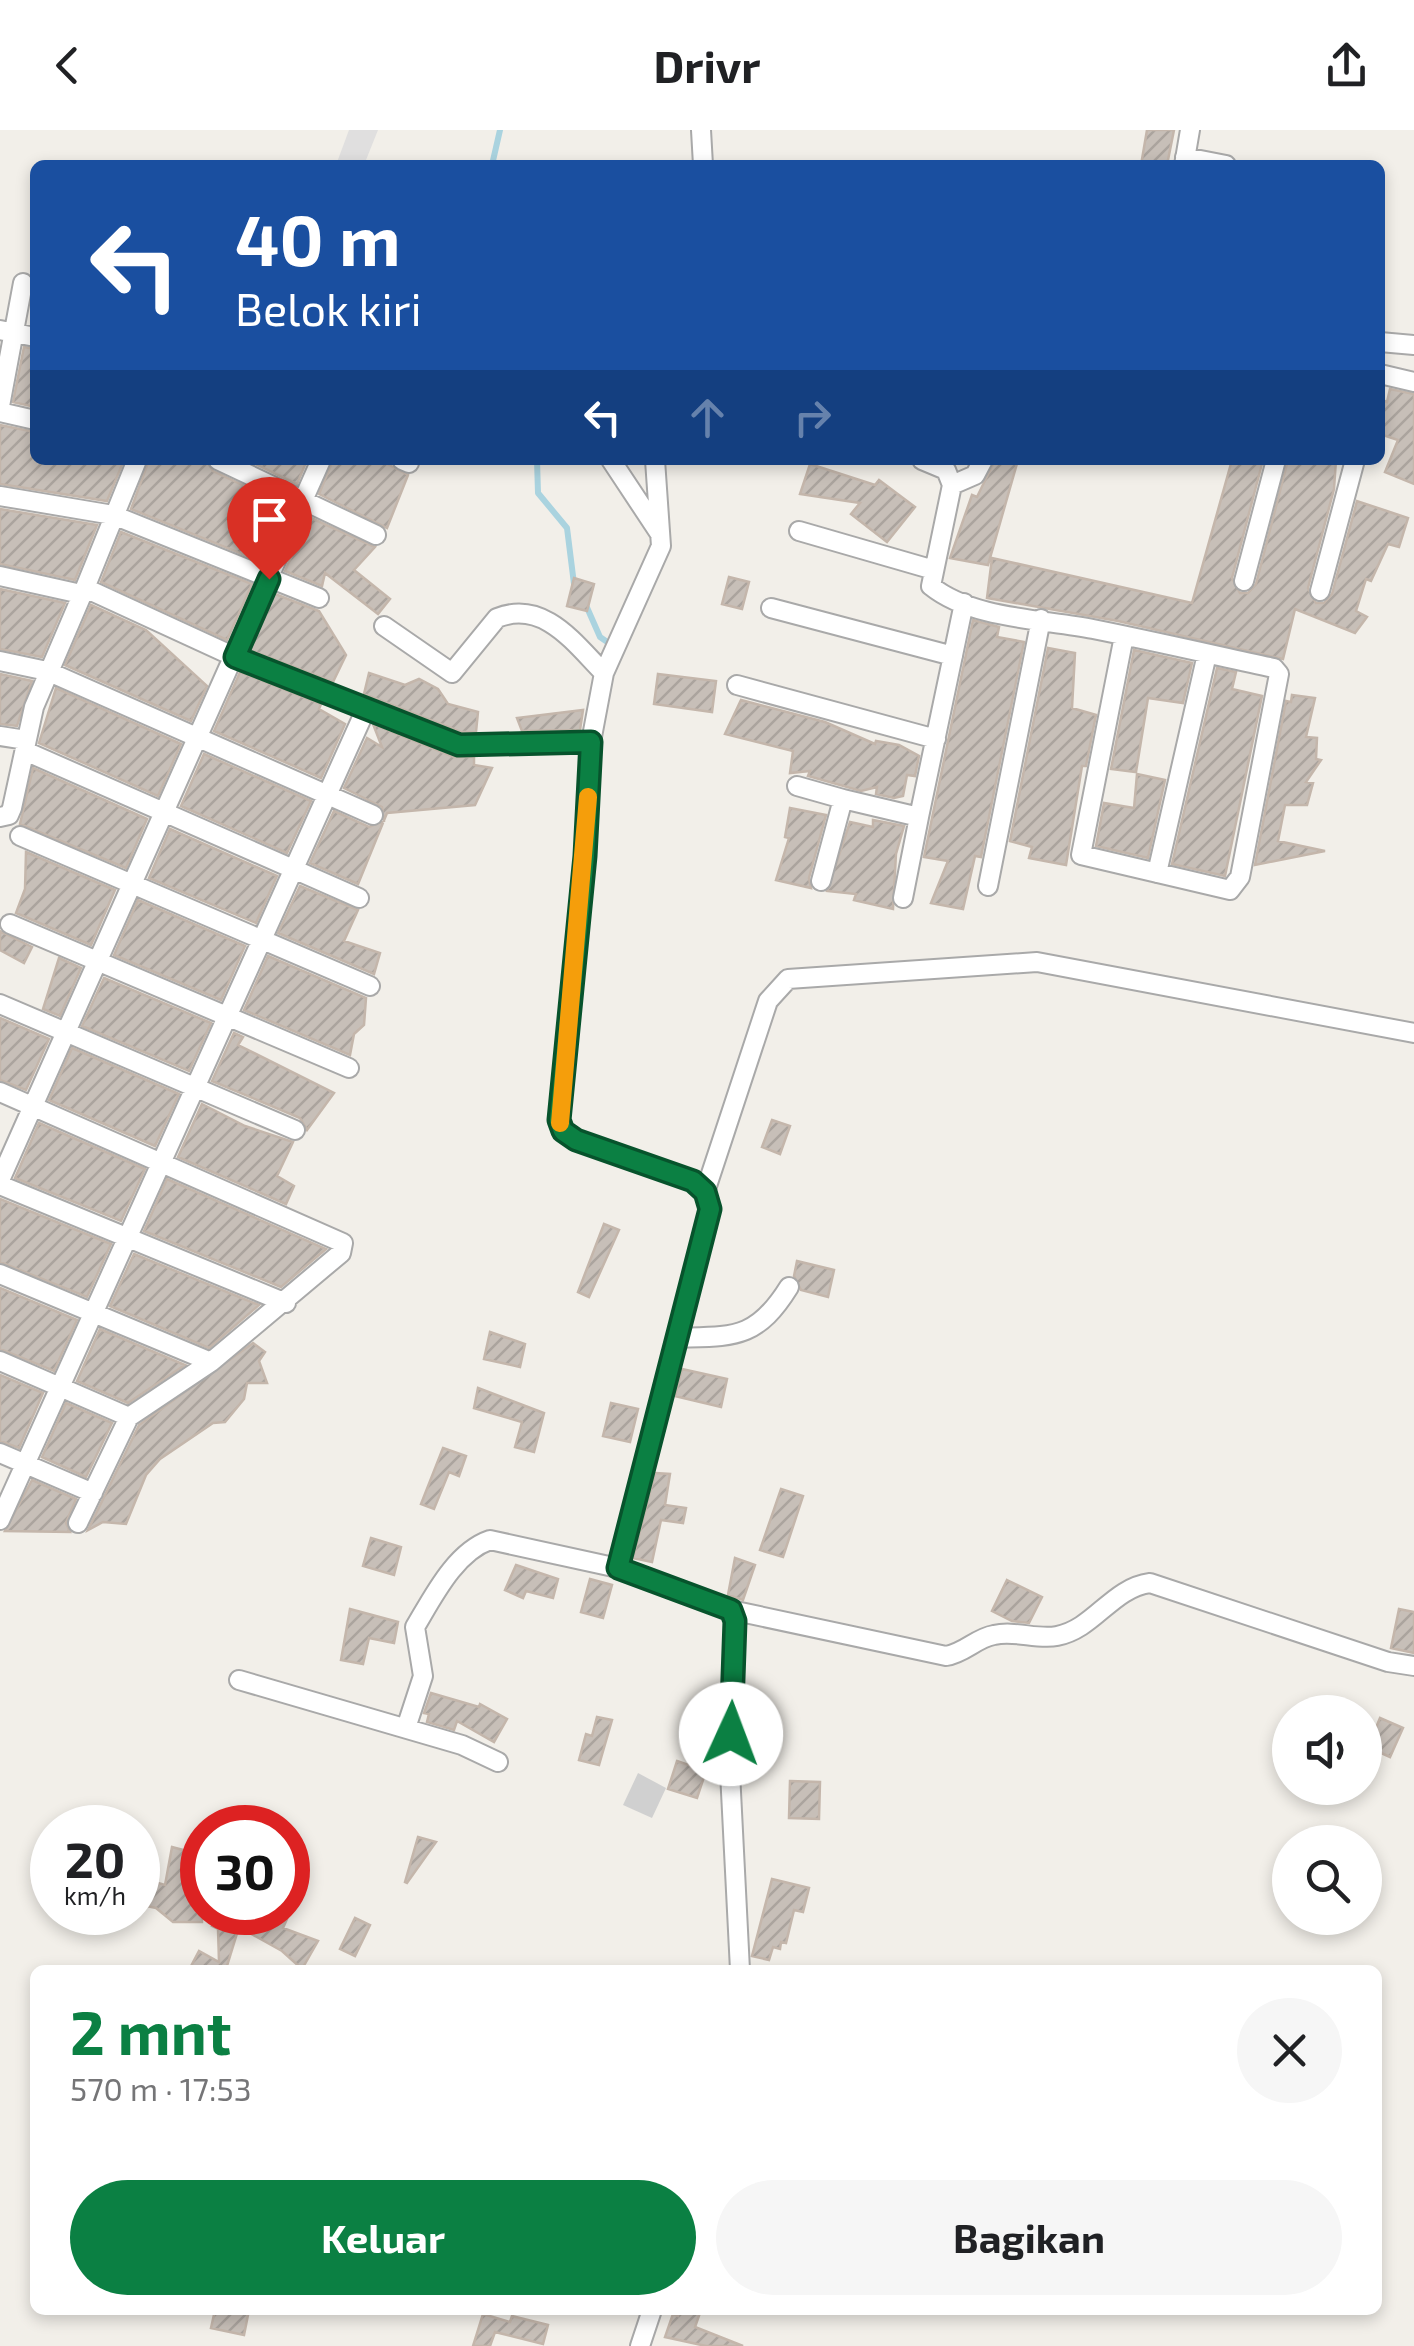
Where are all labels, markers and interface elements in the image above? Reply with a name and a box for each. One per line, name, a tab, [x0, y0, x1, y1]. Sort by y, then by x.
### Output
icon: back	[40, 38, 95, 93]
text: Drivr	[653, 38, 761, 92]
icon: share	[1319, 38, 1374, 93]
text: 40 m	[235, 196, 401, 280]
icon: left	[70, 200, 200, 330]
text: Belok kiri	[235, 281, 422, 335]
icon: left	[575, 390, 630, 445]
icon: ahead	[680, 390, 735, 445]
icon: right	[785, 390, 840, 445]
pin	[227, 477, 312, 580]
icon: arrive	[242, 492, 297, 547]
position arrow	[679, 1682, 783, 1786]
map controls	[1272, 1695, 1382, 1935]
button: sound	[1272, 1695, 1382, 1805]
speed limit sign: 30	[180, 1805, 310, 1935]
button: search	[1272, 1825, 1382, 1935]
text: 20	[65, 1828, 125, 1888]
text: km/h	[64, 1880, 126, 1910]
text: 2 mnt	[70, 1995, 231, 2067]
button: close	[1237, 1998, 1342, 2103]
text: 570 m · 17:53	[70, 2069, 251, 2107]
button: Keluar	[70, 2180, 696, 2295]
button: Bagikan	[716, 2180, 1342, 2295]

